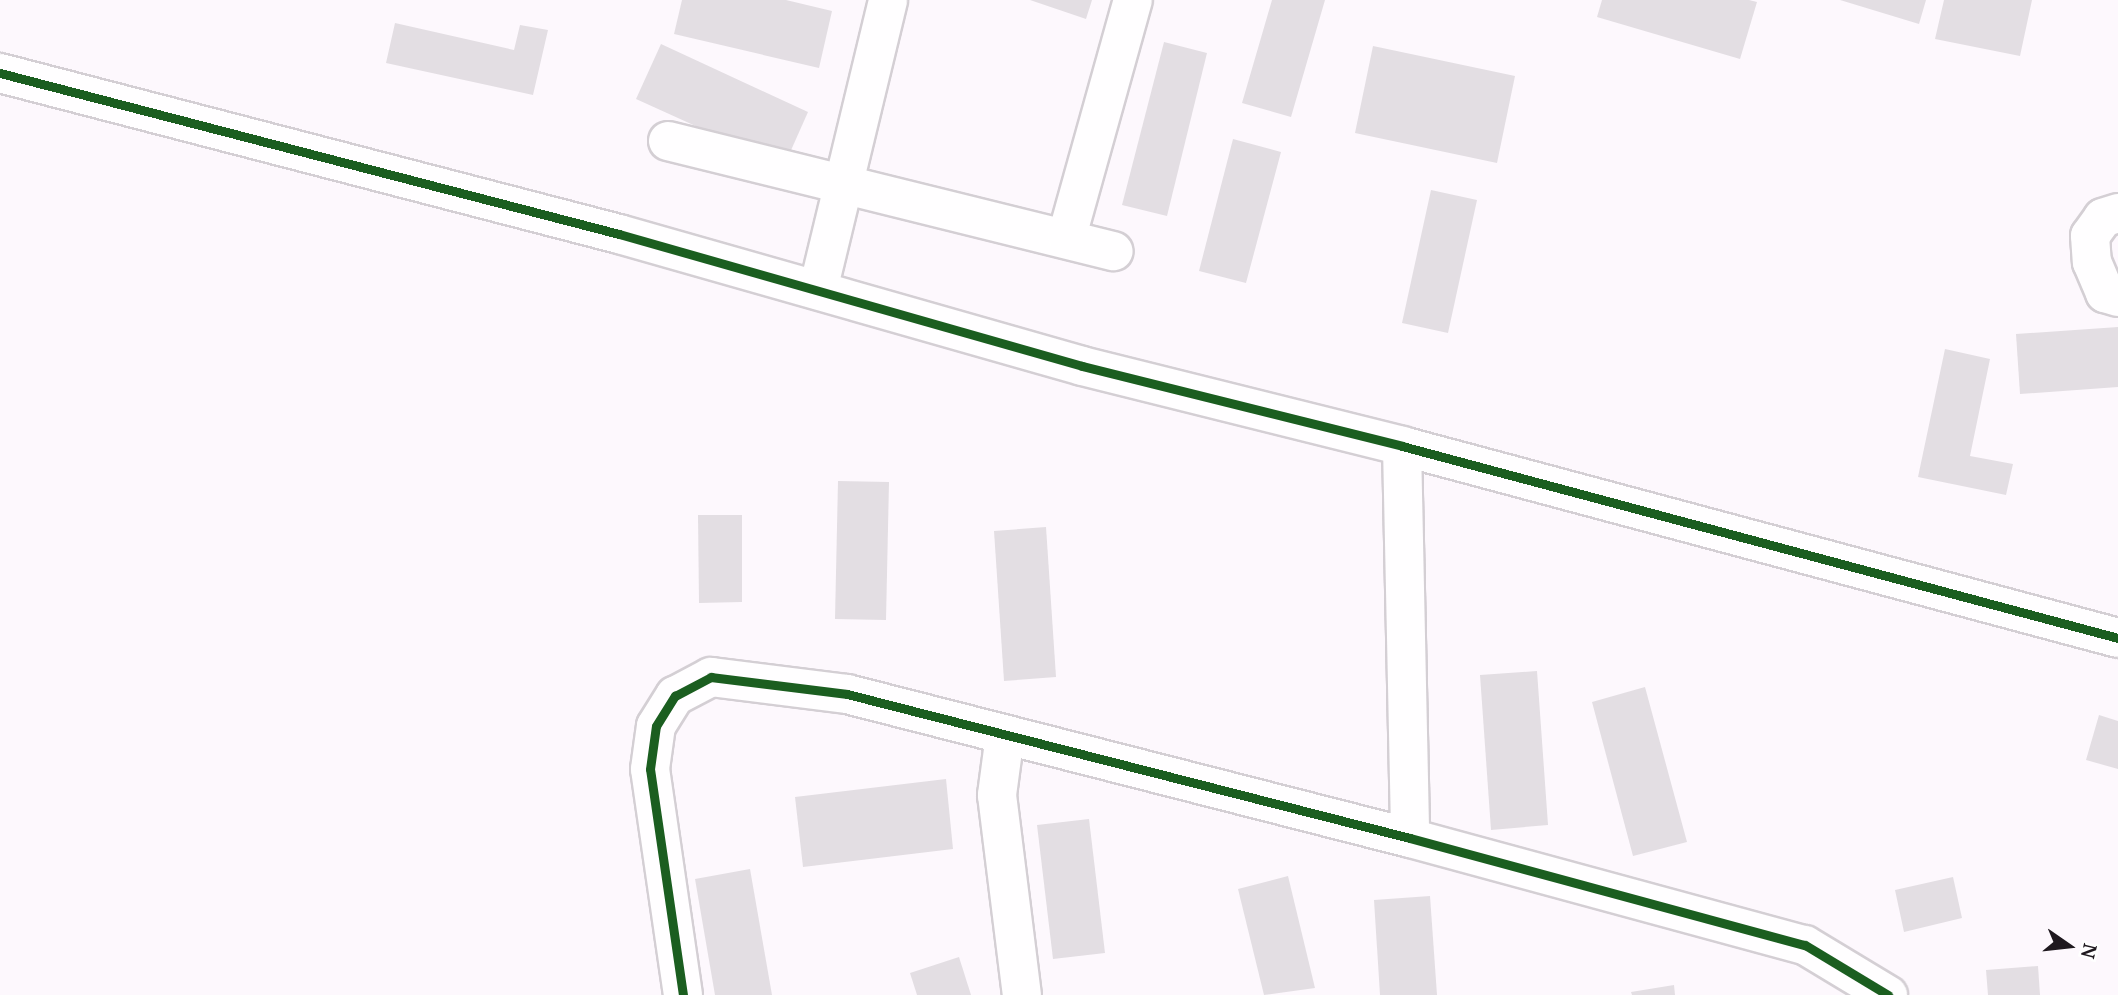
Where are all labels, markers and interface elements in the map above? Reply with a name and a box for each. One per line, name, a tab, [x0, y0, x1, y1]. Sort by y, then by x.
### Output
north arrow	[2034, 911, 2104, 981]
text: N	[2076, 941, 2104, 961]

